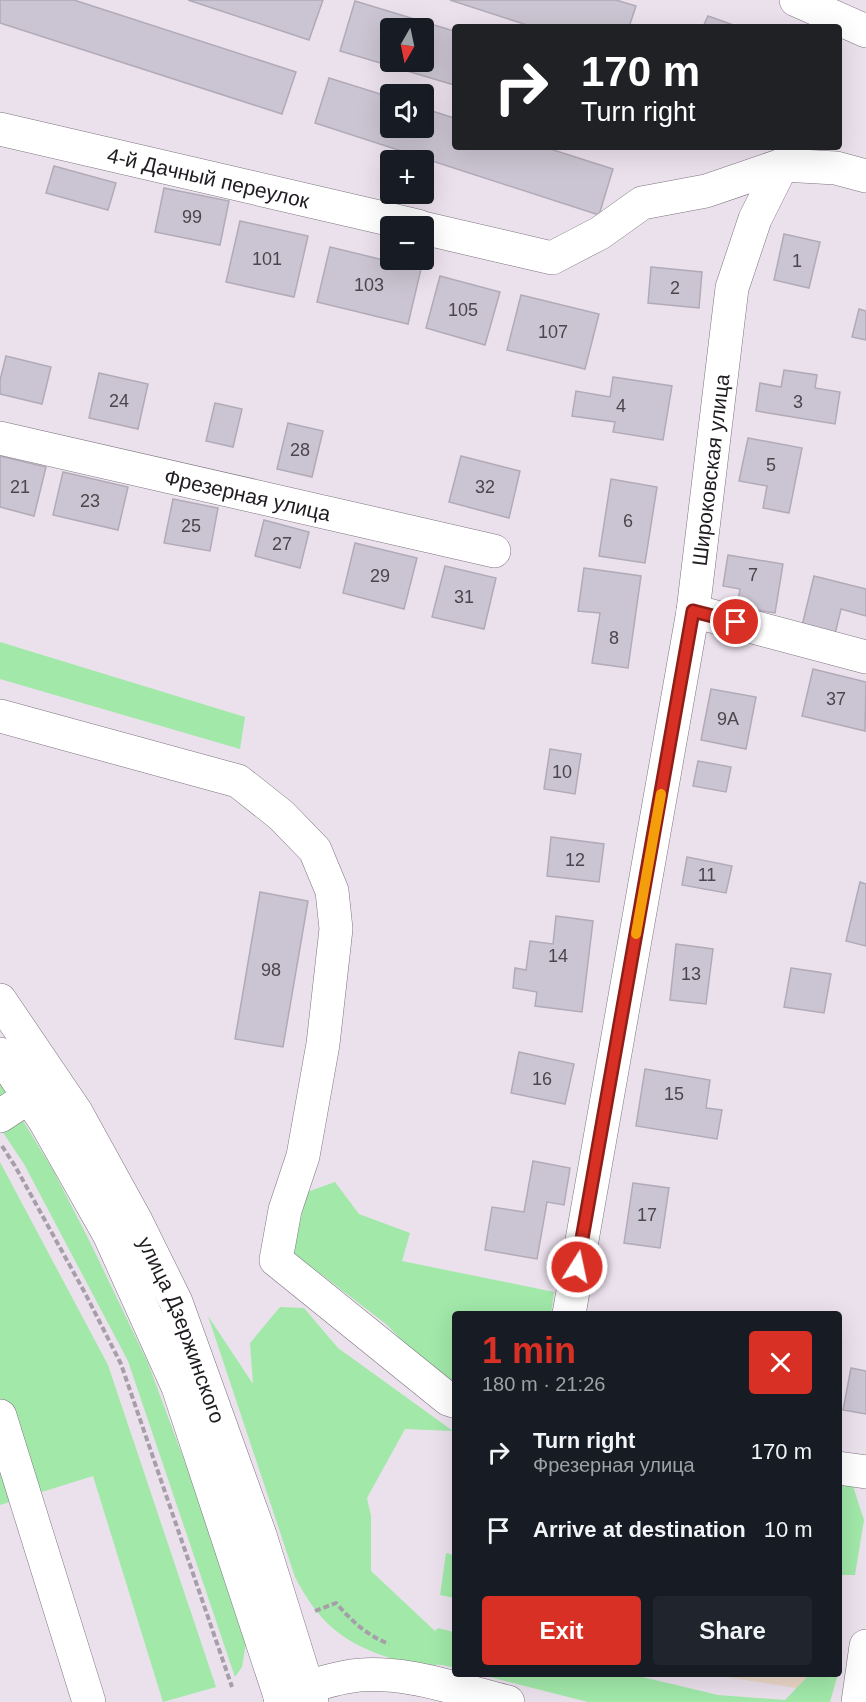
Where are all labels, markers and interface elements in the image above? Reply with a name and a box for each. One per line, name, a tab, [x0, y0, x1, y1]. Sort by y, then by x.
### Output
north arrow	[380, 18, 434, 72]
map controls	[380, 18, 434, 270]
icon: right	[482, 48, 560, 126]
text: 170 m	[581, 48, 700, 95]
button: sound	[380, 84, 434, 138]
text: Turn right	[581, 97, 696, 127]
street label: 4-й Дачный переулок	[105, 143, 312, 212]
button: +	[380, 150, 434, 204]
house number: 99	[182, 207, 202, 227]
button: −	[380, 216, 434, 270]
house number: 101	[252, 249, 282, 269]
house number: 1	[792, 251, 802, 271]
house number: 103	[354, 275, 384, 295]
house number: 2	[670, 278, 680, 298]
house number: 105	[448, 300, 478, 320]
house number: 107	[538, 322, 568, 342]
street label: Широковская улица	[687, 372, 733, 567]
house number: 24	[109, 391, 129, 411]
house number: 3	[793, 392, 803, 412]
house number: 4	[616, 396, 626, 416]
house number: 28	[290, 440, 310, 460]
house number: 5	[766, 455, 776, 475]
street label: Фрезерная улица	[162, 464, 333, 525]
house number: 21	[10, 477, 30, 497]
house number: 32	[475, 477, 495, 497]
house number: 23	[80, 491, 100, 511]
house number: 6	[623, 511, 633, 531]
house number: 25	[181, 516, 201, 536]
house number: 27	[272, 534, 292, 554]
house number: 7	[748, 565, 758, 585]
house number: 29	[370, 566, 390, 586]
house number: 31	[454, 587, 474, 607]
pin	[710, 596, 761, 647]
icon: arrive	[719, 605, 752, 638]
house number: 8	[609, 628, 619, 648]
house number: 37	[826, 689, 846, 709]
house number: 9А	[717, 709, 739, 729]
house number: 10	[552, 762, 572, 782]
house number: 12	[565, 850, 585, 870]
house number: 11	[698, 865, 716, 885]
house number: 14	[548, 946, 568, 966]
house number: 98	[261, 960, 281, 980]
house number: 13	[681, 964, 701, 984]
house number: 16	[532, 1069, 552, 1089]
house number: 15	[664, 1084, 684, 1104]
house number: 17	[637, 1205, 657, 1225]
street label: улица Дзержинского	[134, 1233, 230, 1426]
position arrow	[545, 1235, 609, 1299]
text: 1 min	[482, 1330, 576, 1371]
button: close	[749, 1331, 812, 1394]
text: 180 m · 21:26	[482, 1373, 605, 1395]
text: Turn right	[533, 1428, 635, 1453]
icon: right	[482, 1436, 515, 1469]
text: 170 m	[751, 1439, 812, 1464]
text: Фрезерная улица	[533, 1454, 695, 1476]
icon: arrive	[482, 1514, 515, 1547]
text: Arrive at destination	[533, 1517, 746, 1542]
text: 10 m	[764, 1517, 813, 1542]
button: Exit	[482, 1596, 641, 1665]
button: Share	[653, 1596, 812, 1665]

